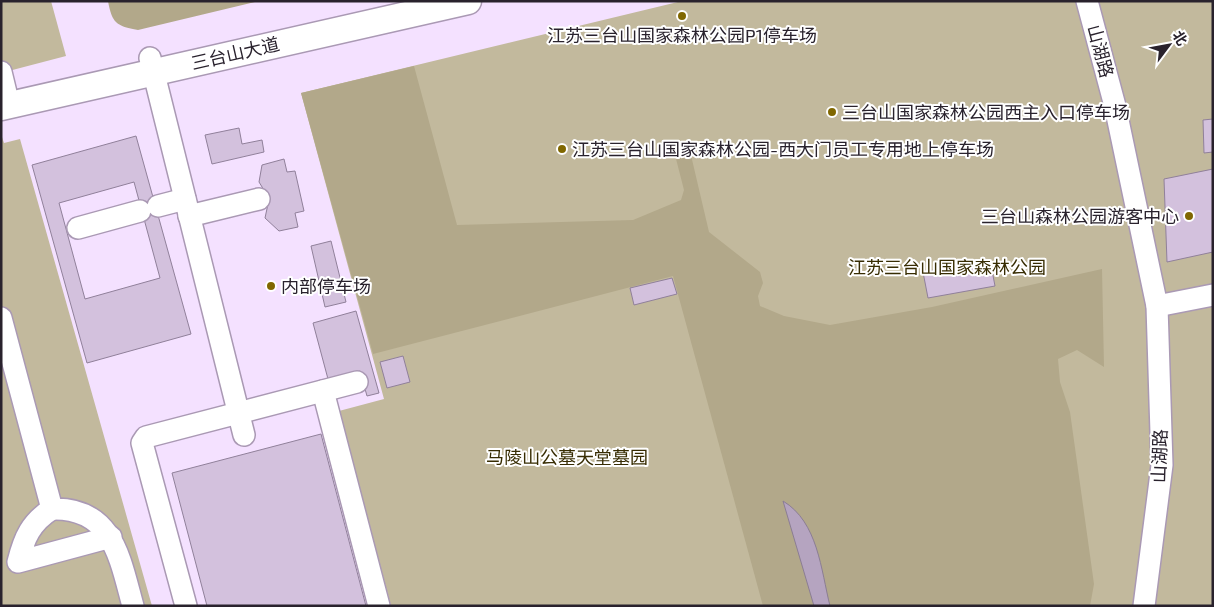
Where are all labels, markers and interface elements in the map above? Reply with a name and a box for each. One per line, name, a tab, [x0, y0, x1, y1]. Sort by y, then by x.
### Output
marker: 江苏三台山国家森林公园P1停车场	[676, 10, 688, 22]
north arrow	[1144, 20, 1194, 70]
street label: 山湖路	[1083, 22, 1119, 80]
place label: 江苏三台山国家森林公园P1停车场	[547, 24, 817, 46]
text: 北	[1170, 27, 1191, 48]
street label: 三台山大道	[189, 32, 281, 74]
place label: 三台山国家森林公园西主入口停车场	[842, 101, 1130, 123]
marker: 三台山国家森林公园西主入口停车场	[826, 106, 838, 118]
place label: 江苏三台山国家森林公园-西大门员工专用地上停车场	[572, 138, 994, 160]
marker: 江苏三台山国家森林公园-西大门员工专用地上停车场	[556, 143, 568, 155]
place label: 三台山森林公园游客中心	[981, 205, 1179, 227]
marker: 三台山森林公园游客中心	[1183, 210, 1195, 222]
park label: 江苏三台山国家森林公园	[848, 256, 1046, 278]
place label: 内部停车场	[281, 275, 371, 297]
marker: 内部停车场	[265, 280, 277, 292]
street label: 山湖路	[1147, 429, 1171, 483]
park label: 马陵山公墓天堂墓园	[486, 446, 648, 468]

